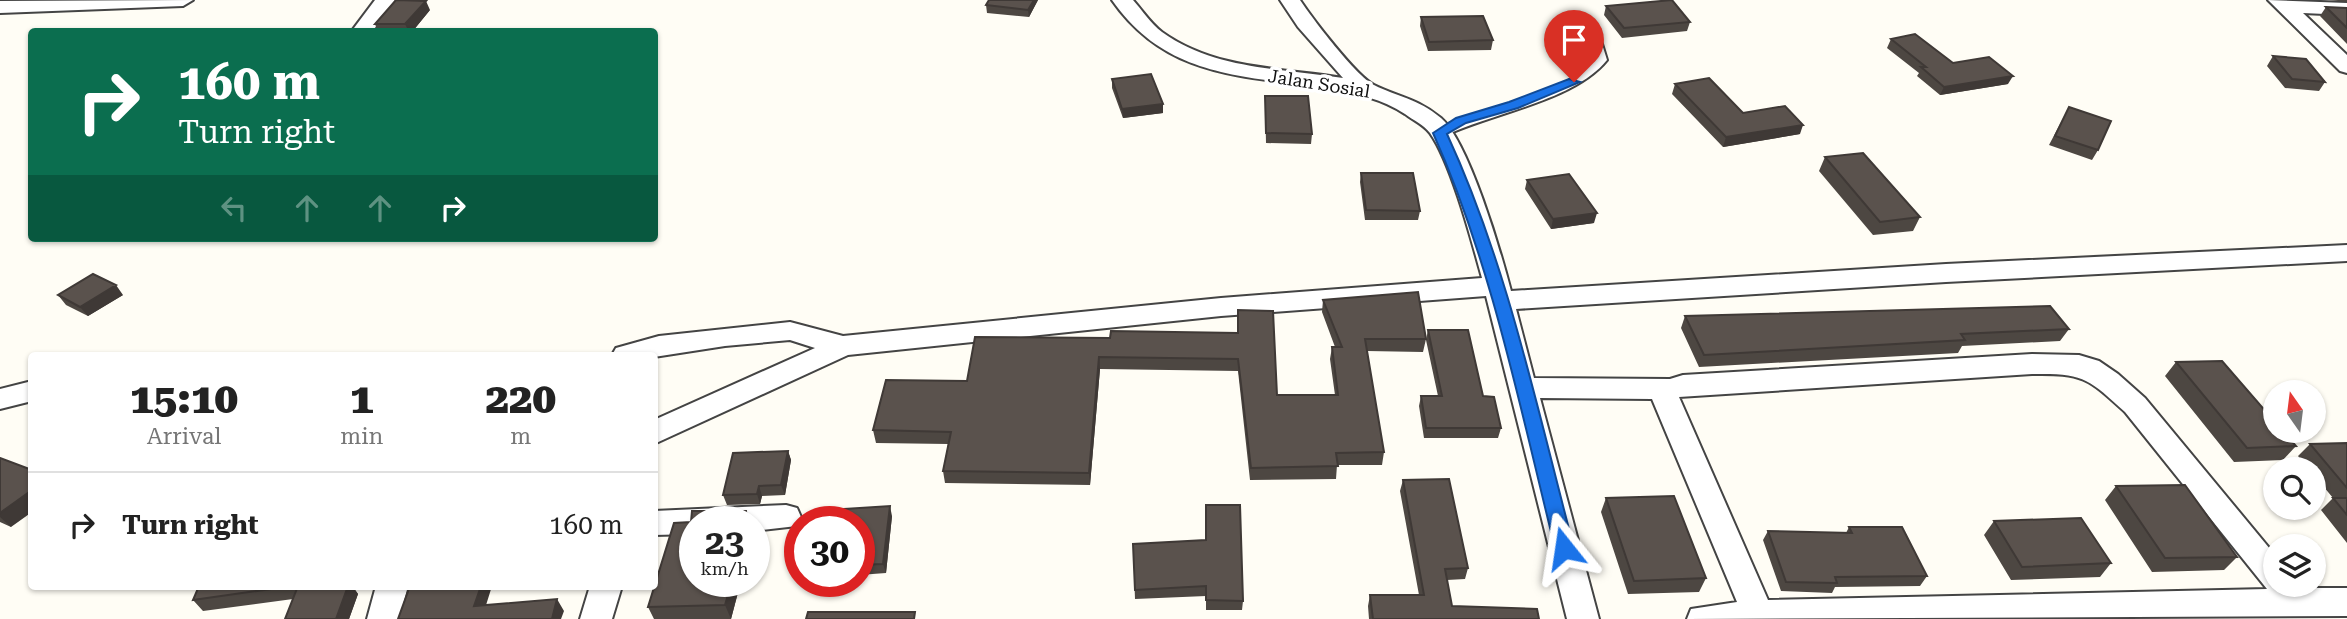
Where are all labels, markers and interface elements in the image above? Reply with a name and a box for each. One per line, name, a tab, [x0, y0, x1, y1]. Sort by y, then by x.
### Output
pin	[1544, 10, 1604, 82]
icon: arrive	[1555, 21, 1593, 59]
text: 160 m	[178, 54, 320, 111]
icon: right	[63, 56, 154, 147]
street label: Jalan Sosial	[1267, 65, 1372, 102]
text: Turn right	[178, 113, 335, 151]
icon: left	[215, 189, 253, 227]
icon: ahead	[288, 189, 326, 227]
icon: ahead	[361, 189, 399, 227]
icon: right	[434, 189, 472, 227]
text: 15:10	[130, 374, 238, 423]
text: 1	[350, 374, 374, 423]
text: 220	[485, 374, 556, 423]
north arrow	[2263, 380, 2326, 443]
map controls	[2263, 380, 2326, 597]
text: Arrival	[147, 423, 221, 450]
text: min	[340, 423, 383, 450]
text: m	[510, 423, 531, 450]
button: search	[2263, 457, 2326, 520]
icon: right	[63, 506, 101, 544]
speed limit sign: 30	[784, 506, 875, 597]
text: Turn right	[122, 510, 258, 540]
text: 160 m	[549, 510, 623, 540]
position arrow	[1527, 511, 1601, 585]
text: 23	[705, 522, 744, 563]
button: layers	[2263, 534, 2326, 597]
text: km/h	[700, 558, 749, 579]

